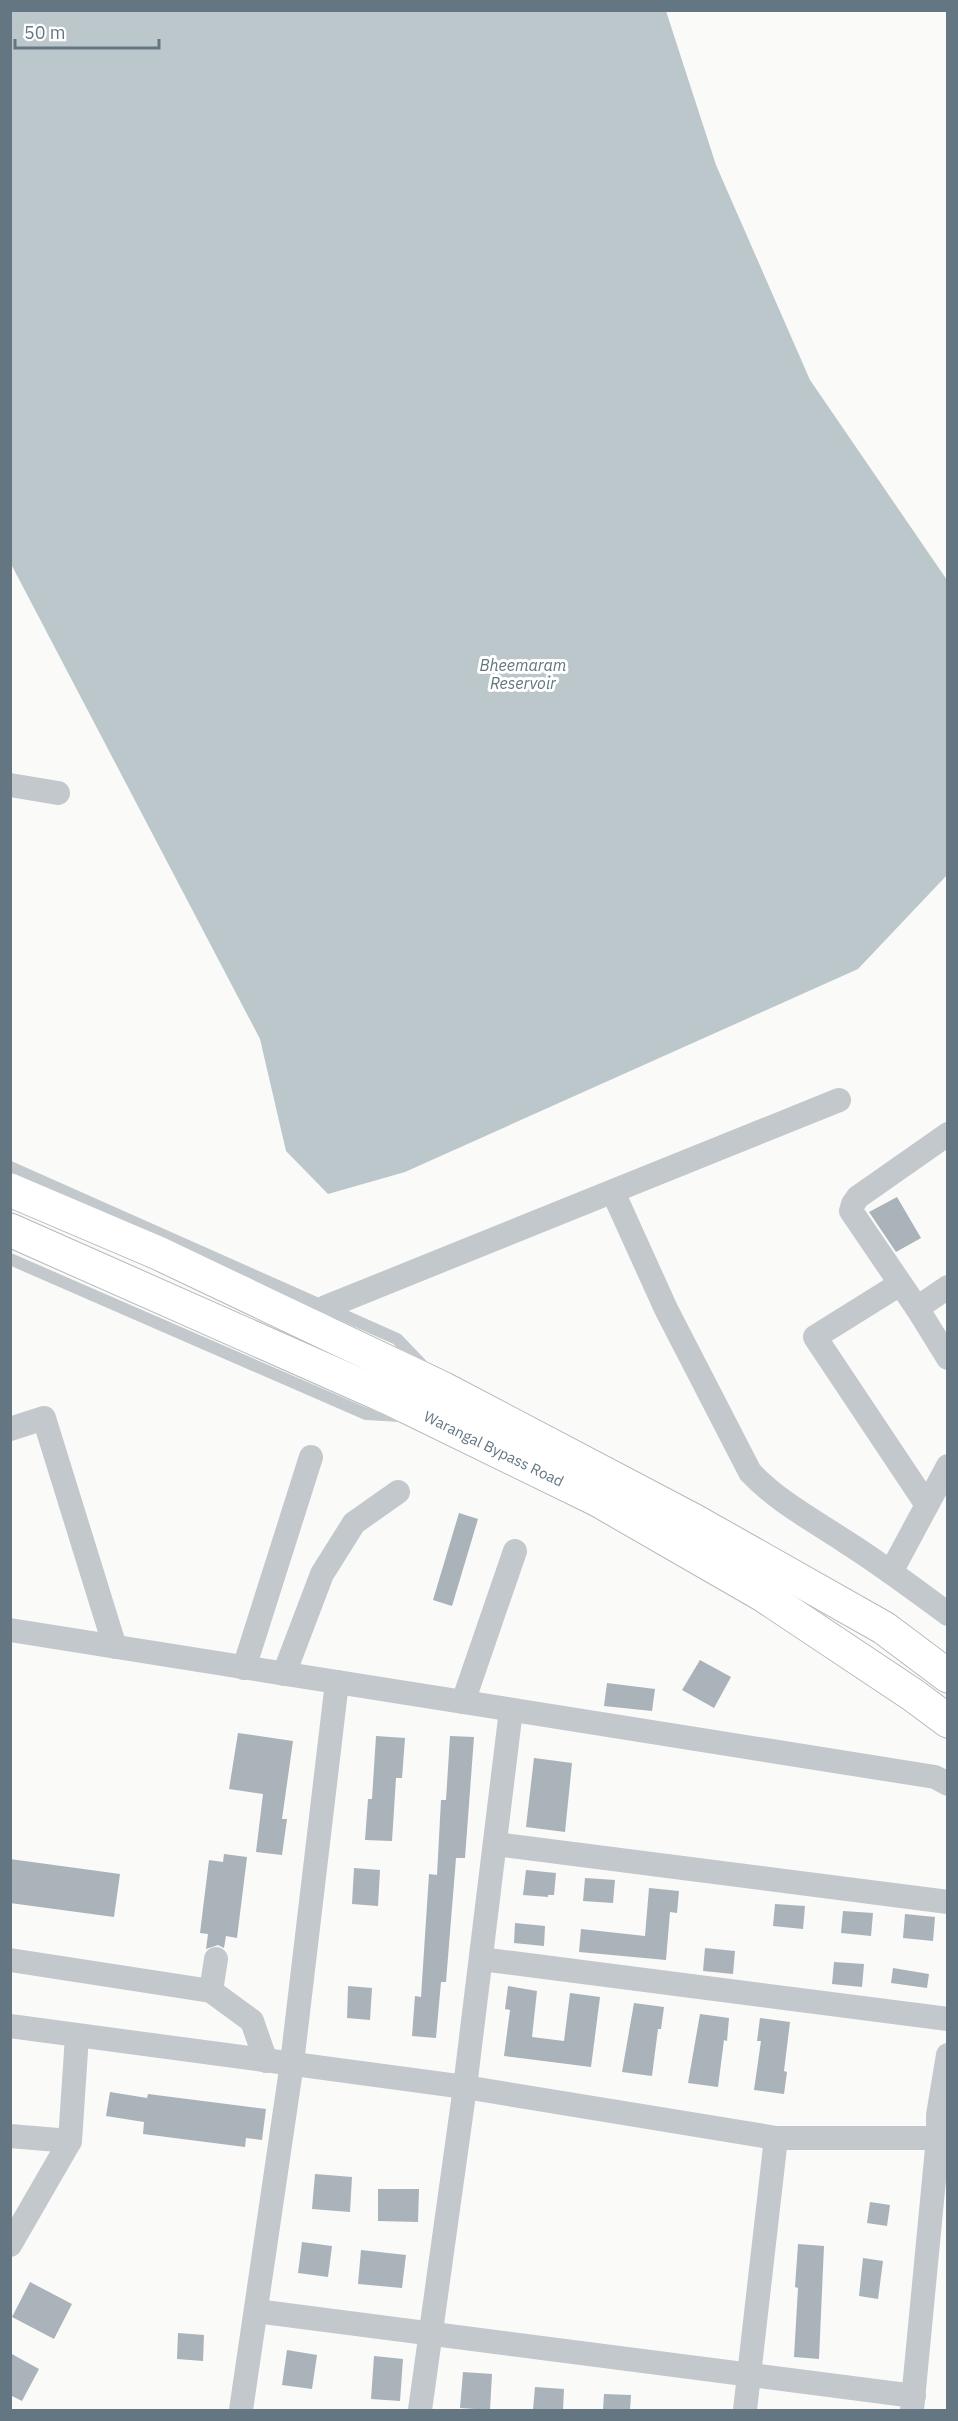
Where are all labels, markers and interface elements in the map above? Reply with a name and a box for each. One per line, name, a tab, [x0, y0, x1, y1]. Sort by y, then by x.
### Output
scale bar	[15, 12, 159, 50]
text: 50 m	[24, 21, 66, 44]
water label: Bheemaram Reservoir	[480, 655, 566, 693]
street label: Warangal Bypass Road	[421, 1406, 567, 1491]

